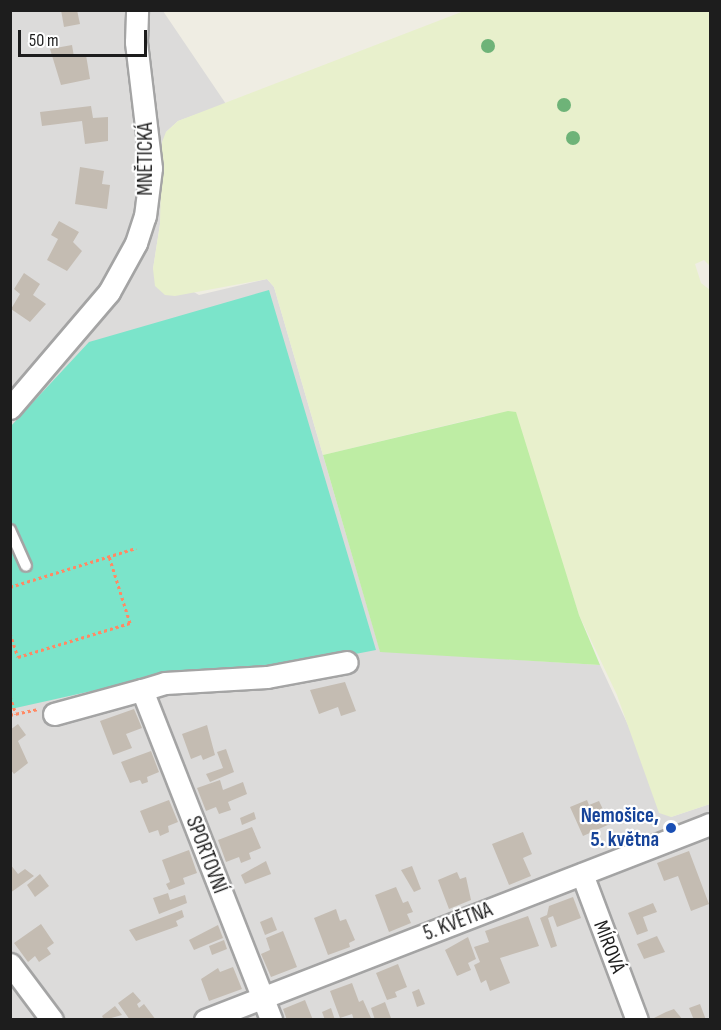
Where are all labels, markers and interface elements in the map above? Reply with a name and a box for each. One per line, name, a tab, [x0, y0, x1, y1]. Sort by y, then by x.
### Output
scale bar	[21, 18, 150, 56]
text: 50 m	[29, 30, 59, 51]
street label: MNĚTICKÁ	[133, 122, 159, 196]
place label: Nemošice, 5. května	[581, 803, 659, 853]
street label: SPORTOVNÍ	[180, 813, 232, 897]
marker: Nemošice, 5. května	[664, 821, 678, 835]
street label: 5. KVĚTNA	[420, 897, 496, 947]
street label: MÍROVÁ	[588, 917, 630, 977]

